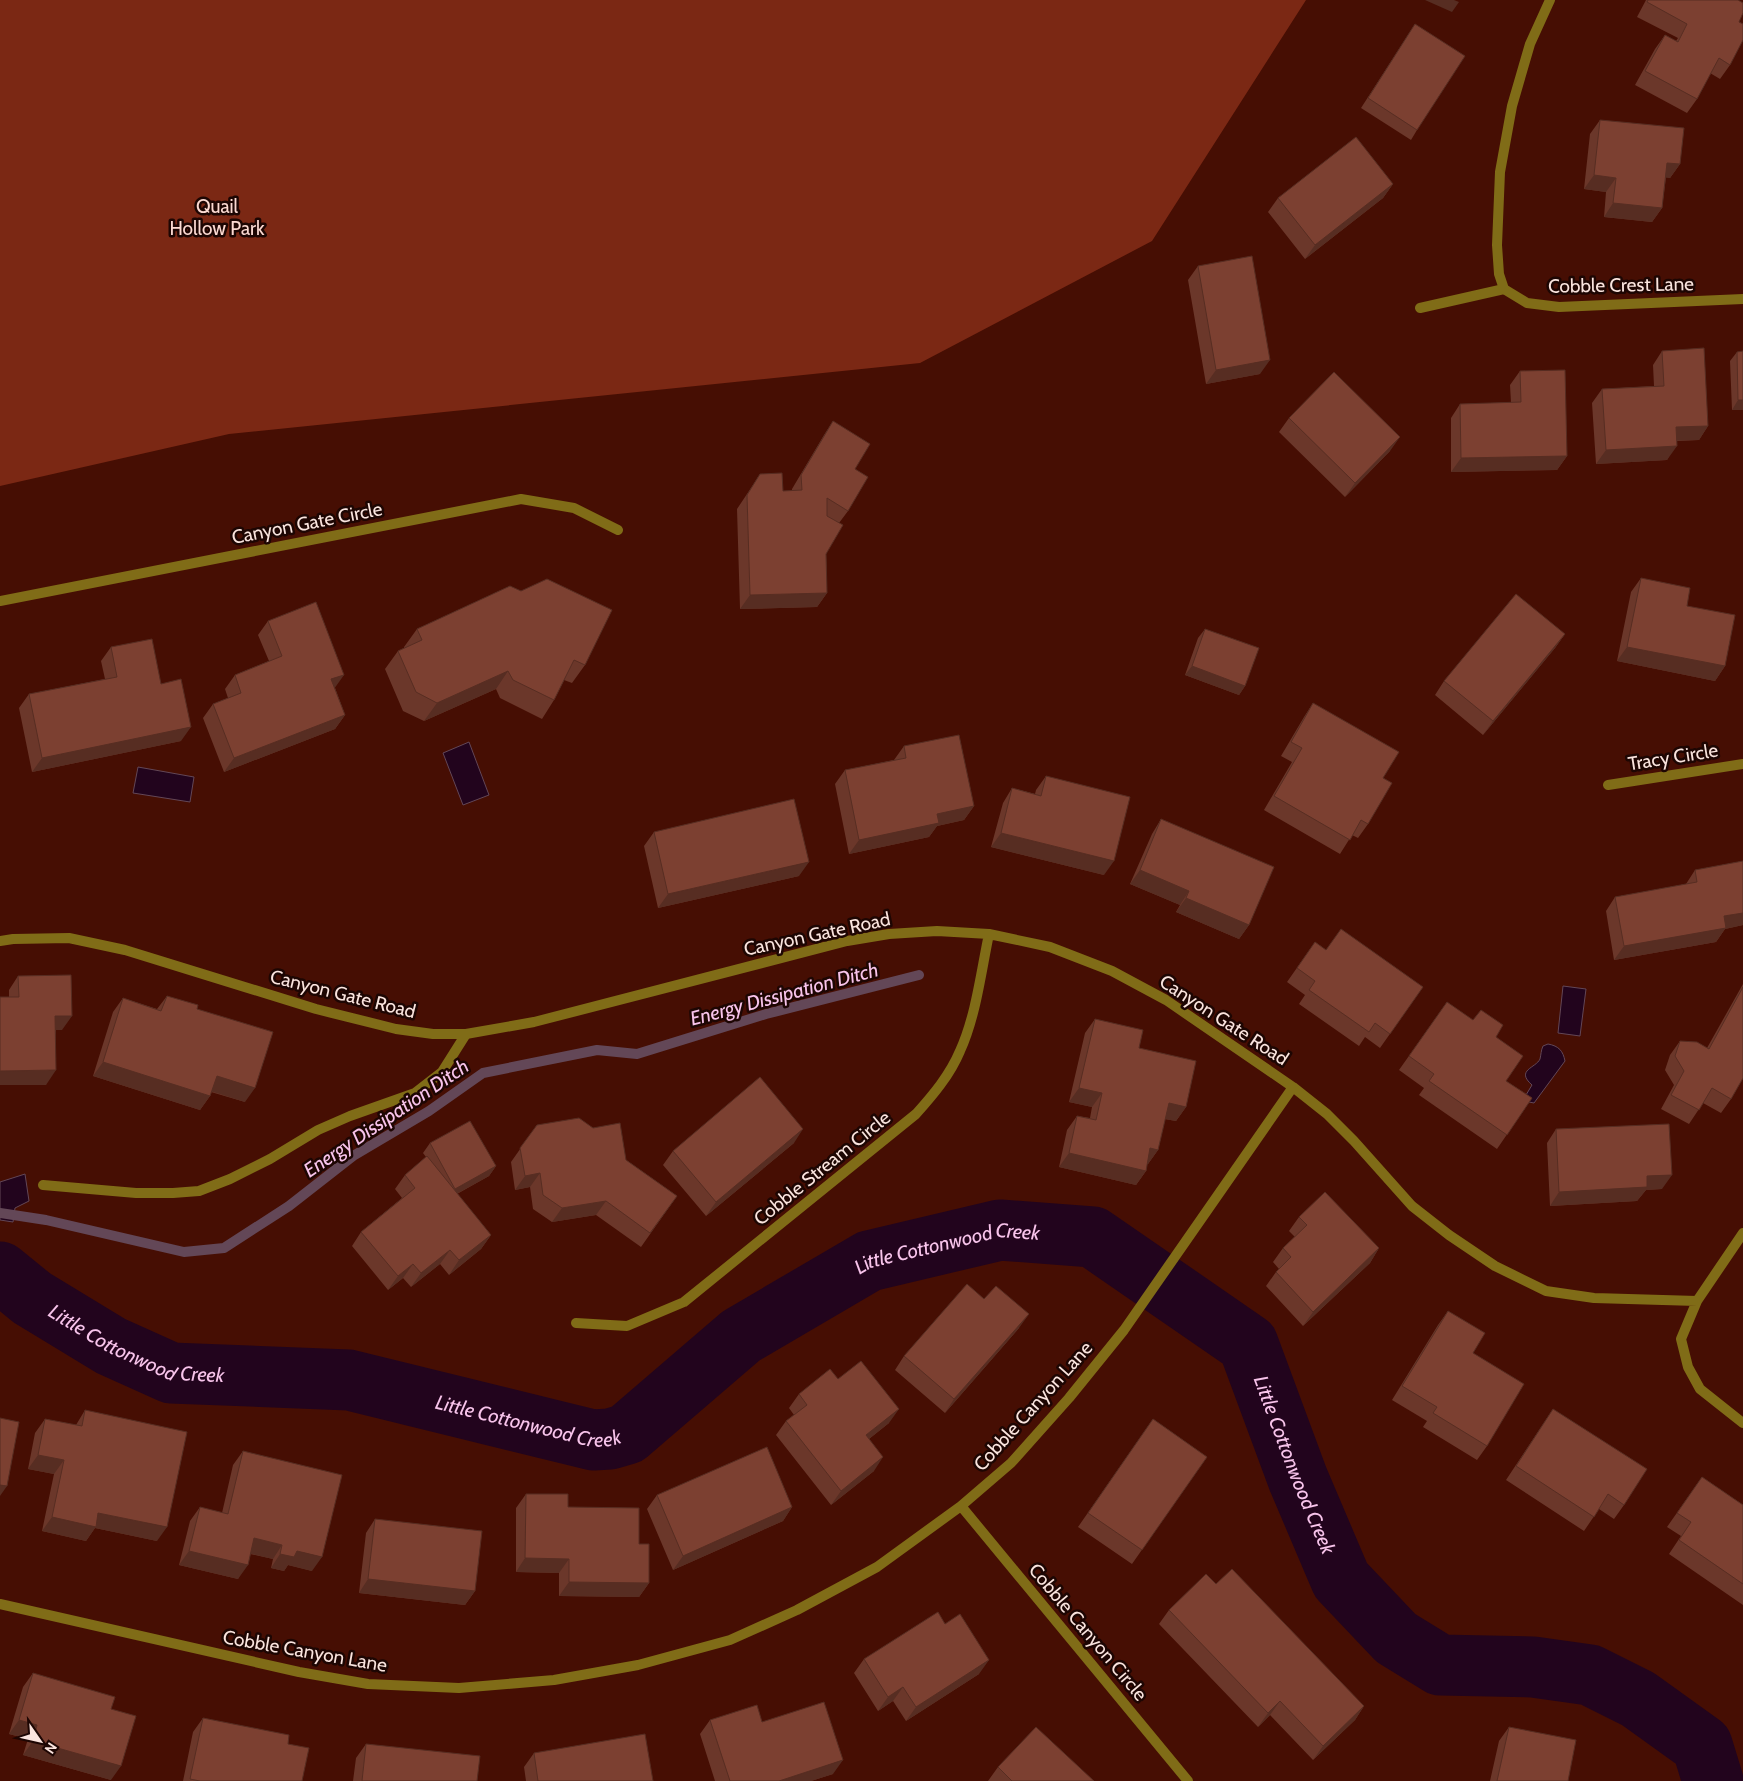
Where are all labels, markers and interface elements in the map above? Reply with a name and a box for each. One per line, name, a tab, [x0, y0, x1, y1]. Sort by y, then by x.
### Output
park label: Quail Hollow Park	[169, 195, 265, 240]
street label: Cobble Crest Lane	[1548, 272, 1694, 298]
street label: Canyon Gate Circle	[230, 497, 384, 549]
street label: Tracy Circle	[1626, 738, 1720, 775]
street label: Canyon Gate Road	[742, 907, 892, 961]
water label: Energy Dissipation Ditch	[687, 957, 881, 1031]
street label: Canyon Gate Road	[268, 965, 418, 1023]
street label: Canyon Gate Road	[1155, 970, 1293, 1070]
water label: Energy Dissipation Ditch	[299, 1054, 473, 1182]
street label: Cobble Stream Circle	[749, 1106, 895, 1230]
water label: Little Cottonwood Creek	[850, 1218, 1042, 1279]
water label: Little Cottonwood Creek	[44, 1299, 226, 1387]
street label: Cobble Canyon Lane	[969, 1336, 1097, 1475]
water label: Little Cottonwood Creek	[1249, 1372, 1341, 1559]
water label: Little Cottonwood Creek	[433, 1390, 625, 1452]
street label: Cobble Canyon Circle	[1024, 1559, 1152, 1706]
street label: Cobble Canyon Lane	[221, 1625, 389, 1677]
north arrow	[15, 1716, 65, 1766]
text: N	[41, 1739, 61, 1757]

